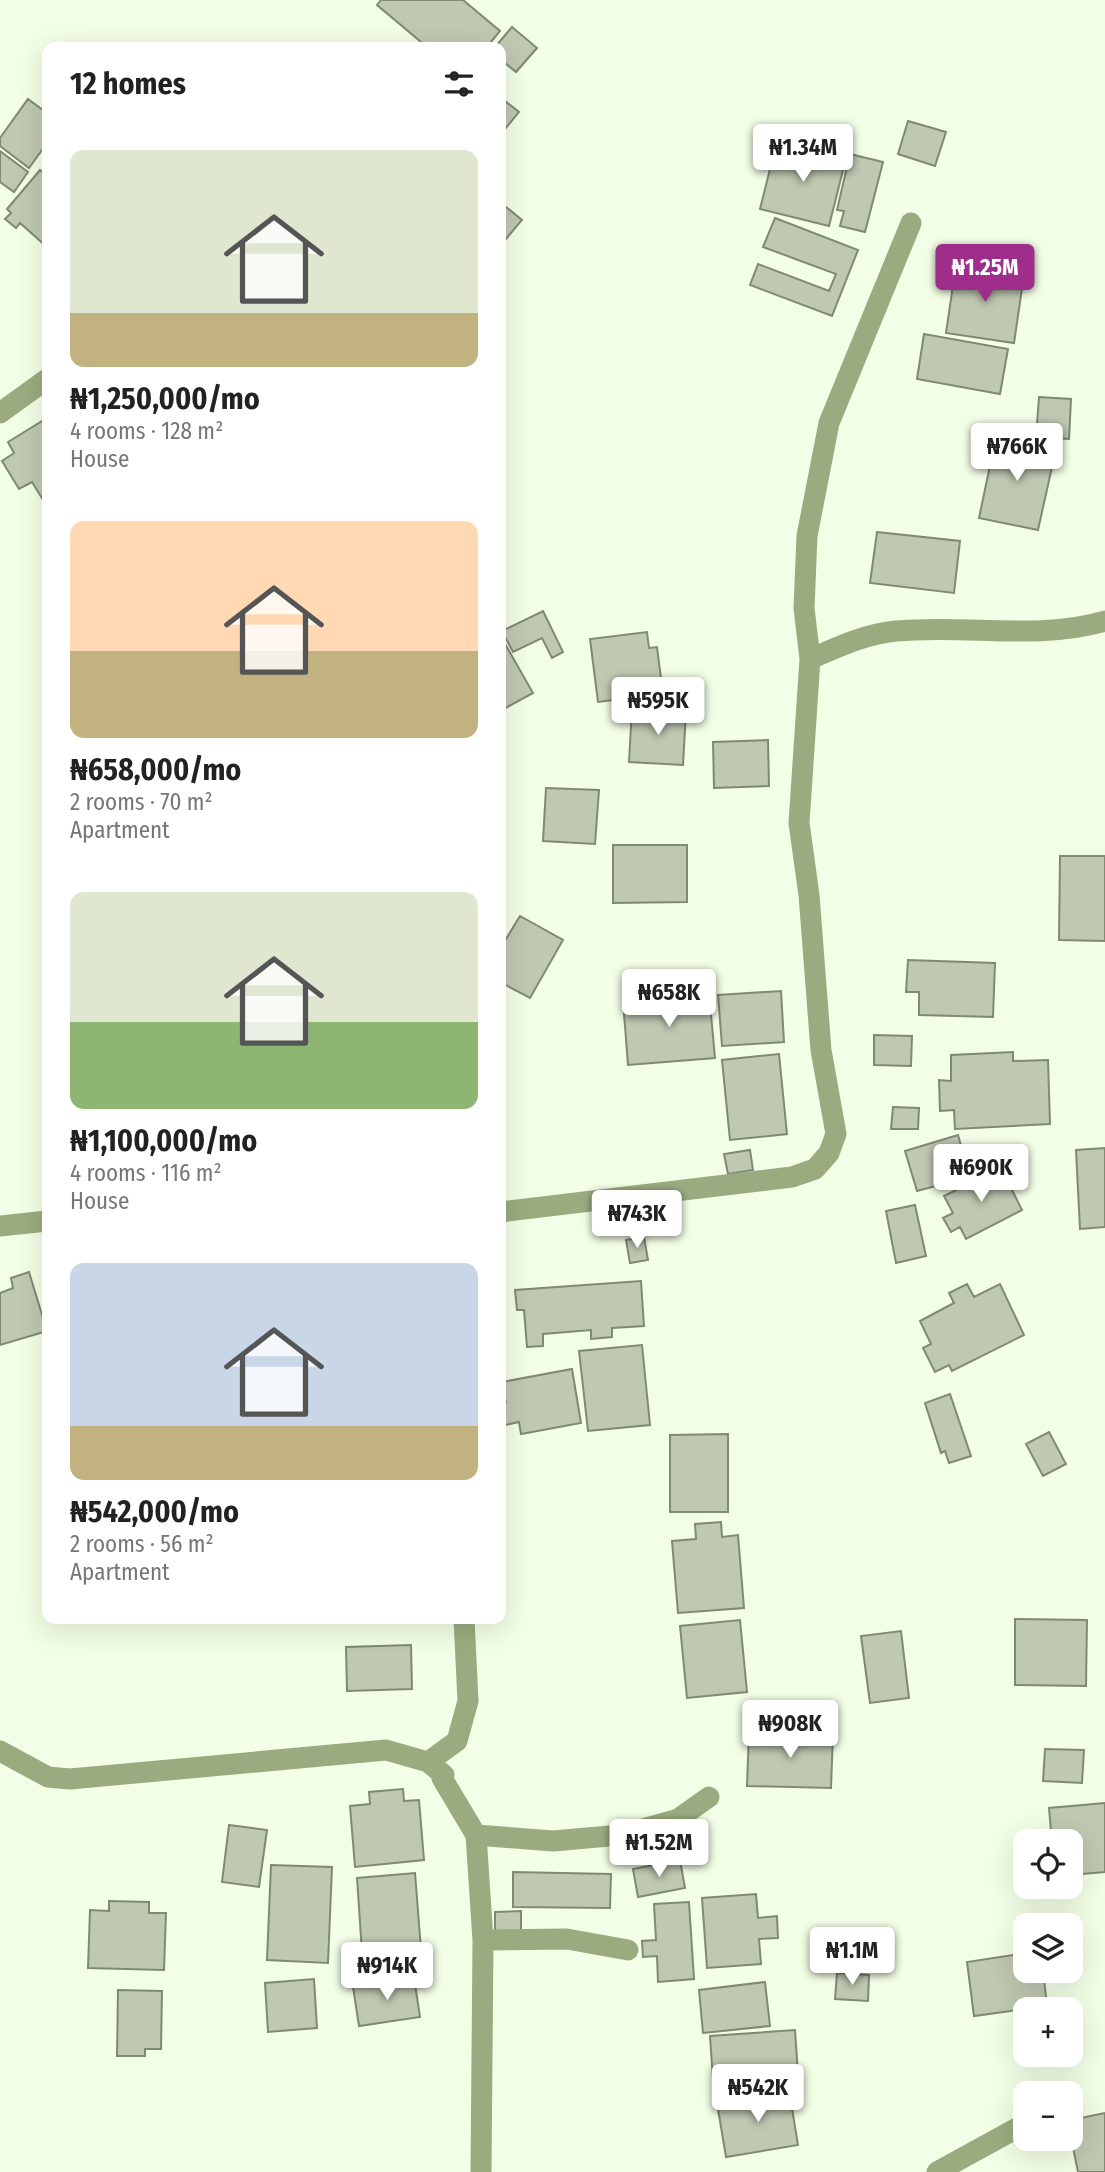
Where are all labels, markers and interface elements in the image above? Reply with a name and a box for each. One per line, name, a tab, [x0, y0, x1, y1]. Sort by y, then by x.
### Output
icon: filters	[440, 65, 478, 103]
text: 12 homes	[70, 66, 186, 102]
pin: ₦1.34M	[746, 124, 860, 184]
text: ₦1.34M	[769, 133, 837, 161]
icon: home	[211, 196, 337, 322]
pin: ₦1.25M	[928, 244, 1042, 304]
text: ₦1.25M	[951, 253, 1019, 281]
text: ₦1,250,000/mo	[70, 381, 260, 417]
text: 4 rooms · 128 m²	[70, 417, 223, 445]
pin: ₦766K	[968, 424, 1066, 483]
text: ₦766K	[987, 432, 1047, 460]
text: House	[70, 445, 129, 473]
icon: home	[211, 567, 337, 693]
pin: ₦595K	[609, 678, 707, 737]
text: ₦595K	[627, 686, 689, 714]
text: ₦658,000/mo	[70, 752, 241, 788]
text: 2 rooms · 70 m²	[70, 788, 213, 816]
text: Apartment	[70, 816, 170, 844]
icon: home	[211, 938, 337, 1064]
pin: ₦658K	[620, 970, 718, 1029]
text: ₦658K	[638, 978, 700, 1006]
text: ₦1,100,000/mo	[70, 1123, 257, 1159]
pin: ₦690K	[932, 1144, 1030, 1204]
text: ₦690K	[949, 1153, 1013, 1181]
text: 4 rooms · 116 m²	[70, 1159, 222, 1187]
text: House	[70, 1187, 129, 1215]
pin: ₦743K	[588, 1190, 686, 1250]
text: ₦743K	[608, 1199, 666, 1227]
icon: home	[211, 1309, 337, 1435]
text: ₦542,000/mo	[70, 1494, 239, 1530]
text: 2 rooms · 56 m²	[70, 1530, 214, 1558]
text: Apartment	[70, 1558, 170, 1586]
pin: ₦908K	[741, 1700, 839, 1760]
text: ₦908K	[758, 1709, 822, 1737]
pin: ₦1.52M	[602, 1820, 716, 1879]
text: ₦1.52M	[625, 1828, 693, 1856]
map controls	[1013, 1829, 1083, 2151]
button: locate	[1013, 1829, 1083, 1899]
button: layers	[1013, 1913, 1083, 1983]
pin: ₦1.1M	[803, 1927, 901, 1987]
text: ₦1.1M	[826, 1936, 878, 1964]
pin: ₦914K	[338, 1942, 436, 2002]
text: ₦914K	[357, 1951, 417, 1979]
button: +	[1013, 1997, 1083, 2067]
pin: ₦542K	[709, 2064, 807, 2124]
text: ₦542K	[728, 2073, 788, 2101]
button: −	[1013, 2081, 1083, 2151]

